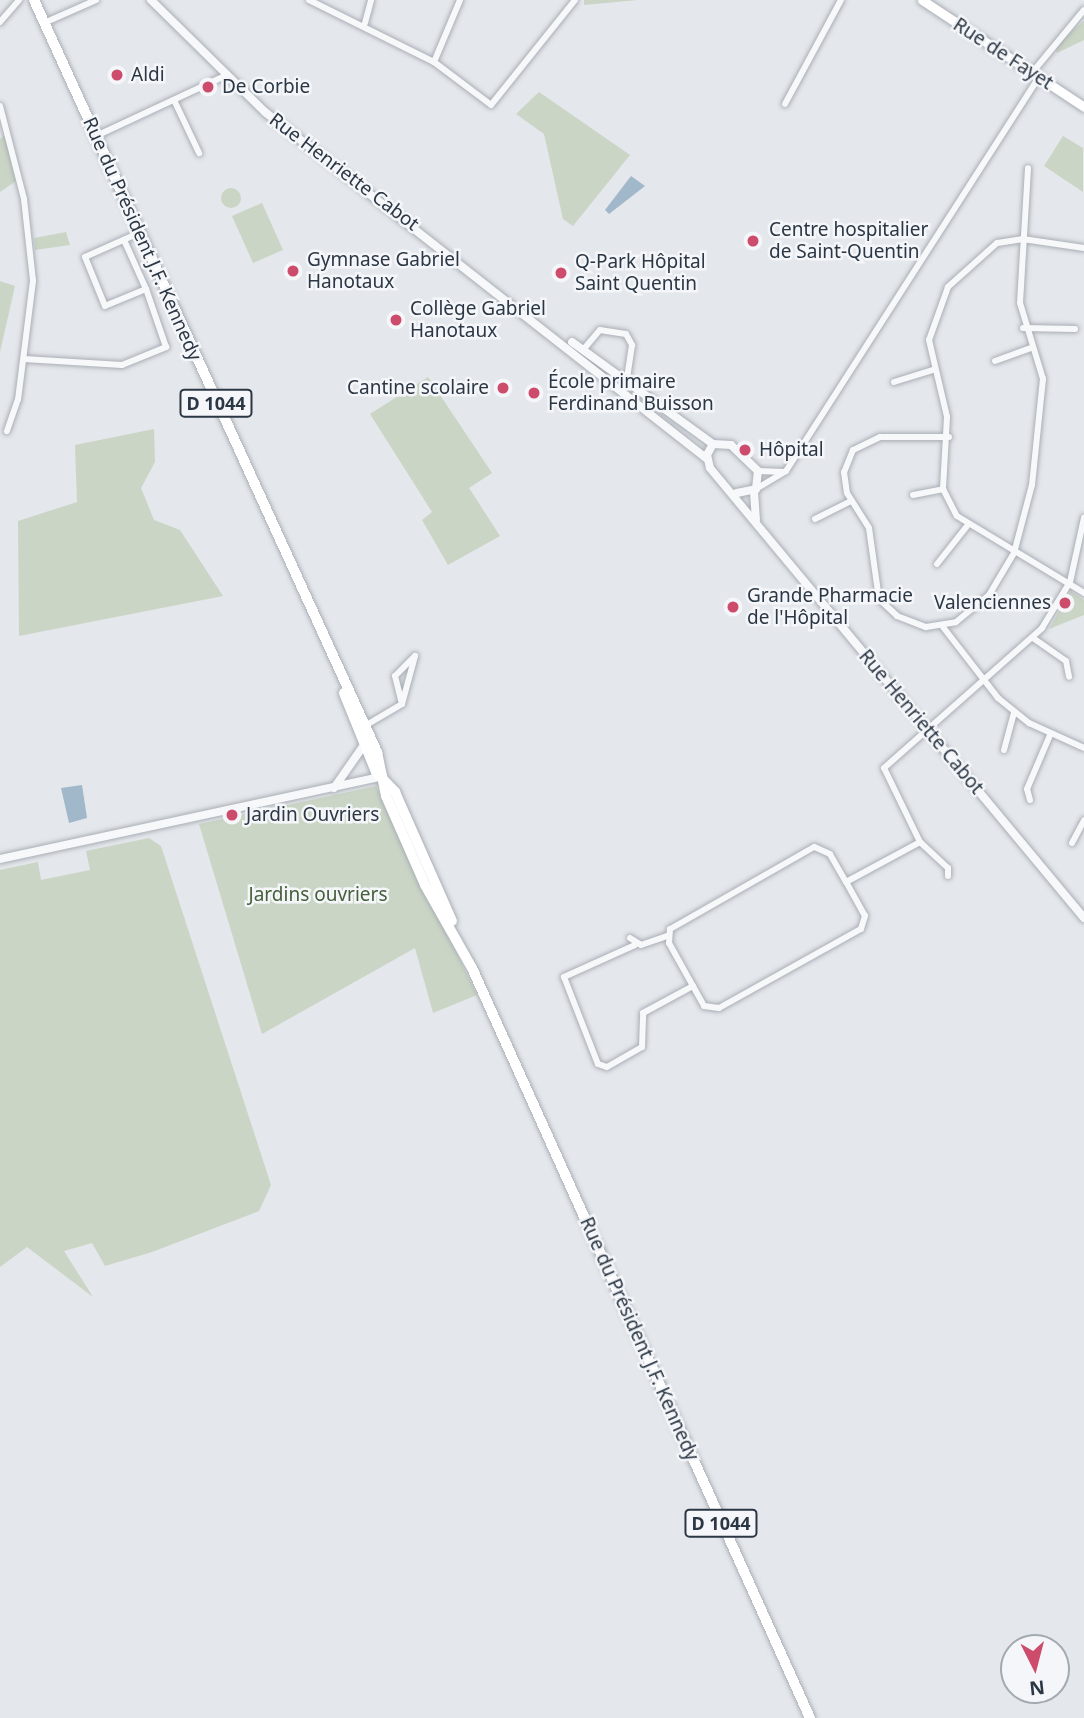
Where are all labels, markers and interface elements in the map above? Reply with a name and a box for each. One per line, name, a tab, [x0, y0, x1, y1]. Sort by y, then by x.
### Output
street label: Rue de Fayet	[949, 13, 1057, 95]
place label: Aldi	[131, 64, 165, 86]
marker: Aldi	[109, 67, 125, 83]
place label: De Corbie	[222, 76, 310, 98]
marker: De Corbie	[200, 79, 216, 95]
street label: Rue Henriette Cabot	[265, 108, 423, 236]
street label: Rue du Président J.F. Kennedy	[78, 114, 206, 364]
place label: Centre hospitalier de Saint-Quentin	[769, 219, 928, 263]
marker: Centre hospitalier de Saint-Quentin	[743, 231, 763, 251]
place label: Gymnase Gabriel Hanotaux	[307, 249, 460, 293]
place label: Q-Park Hôpital Saint Quentin	[575, 251, 706, 295]
marker: Gymnase Gabriel Hanotaux	[285, 263, 301, 279]
marker: Q-Park Hôpital Saint Quentin	[553, 265, 569, 281]
place label: Collège Gabriel Hanotaux	[410, 298, 546, 342]
marker: Collège Gabriel Hanotaux	[388, 312, 404, 328]
place label: École primaire Ferdinand Buisson	[548, 371, 714, 415]
place label: Cantine scolaire	[347, 377, 489, 399]
marker: Cantine scolaire	[495, 380, 511, 396]
marker: École primaire Ferdinand Buisson	[526, 385, 542, 401]
road number: D 1044	[179, 388, 253, 418]
place label: Hôpital	[759, 439, 824, 461]
marker: Hôpital	[737, 442, 753, 458]
place label: Grande Pharmacie de l'Hôpital	[747, 585, 913, 629]
place label: Valenciennes	[934, 592, 1051, 614]
marker: Valenciennes	[1057, 595, 1073, 611]
marker: Grande Pharmacie de l'Hôpital	[725, 599, 741, 615]
street label: Rue Henriette Cabot	[854, 645, 988, 799]
place label: Jardin Ouvriers	[246, 804, 379, 826]
marker: Jardin Ouvriers	[224, 807, 240, 823]
park label: Jardins ouvriers	[249, 884, 387, 906]
street label: Rue du Président J.F. Kennedy	[575, 1214, 703, 1464]
road number: D 1044	[684, 1508, 758, 1538]
north arrow	[1000, 1634, 1070, 1704]
text: N	[1028, 1674, 1046, 1702]

